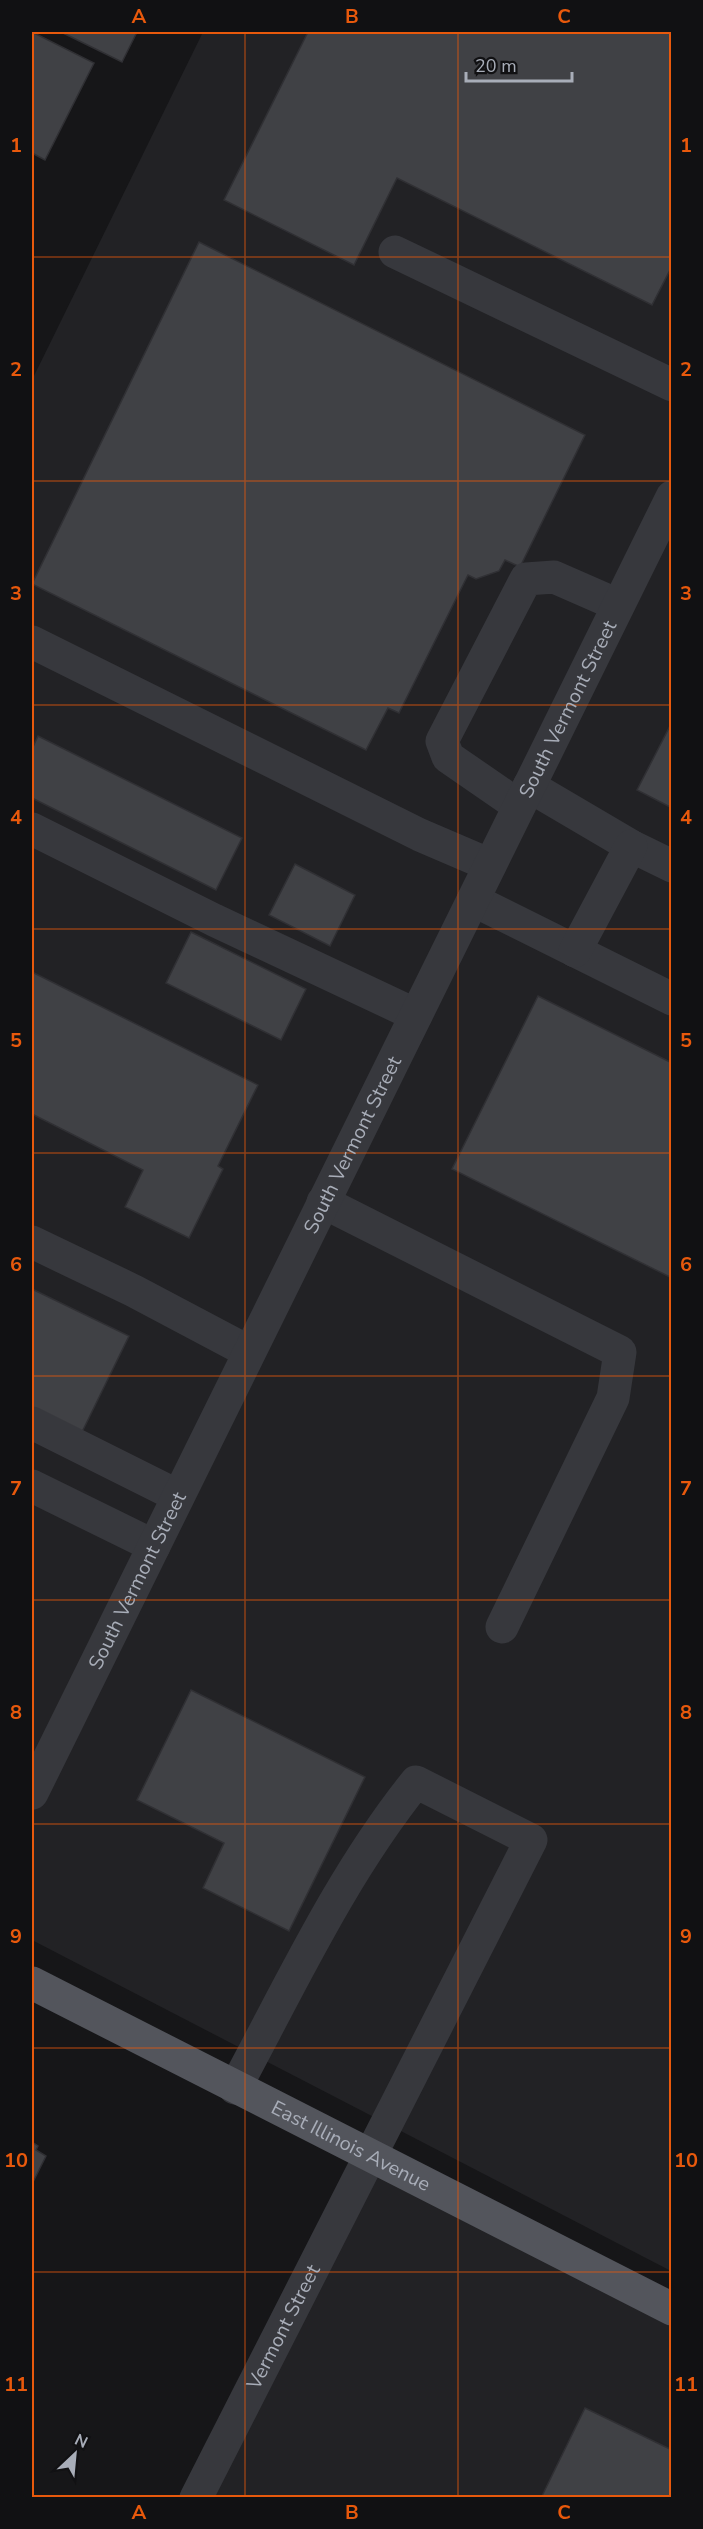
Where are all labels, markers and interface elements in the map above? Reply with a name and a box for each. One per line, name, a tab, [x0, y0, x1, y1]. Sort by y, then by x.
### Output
text: A	[132, 3, 147, 30]
text: B	[345, 3, 359, 30]
text: C	[557, 3, 571, 30]
scale bar	[466, 45, 572, 83]
text: 20 m	[475, 54, 517, 78]
text: 1	[10, 132, 22, 159]
text: 1	[680, 132, 692, 159]
text: 2	[10, 356, 22, 383]
text: 2	[680, 356, 692, 383]
text: 3	[10, 580, 22, 607]
text: 3	[680, 580, 692, 607]
street label: South Vermont Street	[513, 615, 623, 803]
text: 4	[10, 804, 22, 831]
text: 4	[680, 804, 692, 831]
text: 5	[10, 1027, 22, 1054]
text: 5	[680, 1027, 692, 1054]
street label: South Vermont Street	[297, 1051, 408, 1238]
text: 6	[10, 1251, 22, 1278]
text: 6	[680, 1251, 692, 1278]
text: 7	[10, 1475, 22, 1502]
text: 7	[680, 1475, 692, 1502]
street label: South Vermont Street	[82, 1486, 193, 1674]
text: 8	[10, 1699, 22, 1726]
text: 8	[680, 1699, 692, 1726]
text: 9	[10, 1923, 22, 1950]
text: 9	[680, 1923, 692, 1950]
street label: East Illinois Avenue	[266, 2094, 435, 2198]
text: 10	[4, 2147, 28, 2174]
text: 10	[674, 2147, 698, 2174]
street label: Vermont Street	[240, 2259, 327, 2395]
text: 11	[4, 2371, 28, 2398]
text: 11	[674, 2371, 698, 2398]
north arrow	[45, 2424, 105, 2484]
text: N	[71, 2429, 91, 2454]
text: A	[132, 2499, 147, 2526]
text: B	[345, 2499, 359, 2526]
text: C	[557, 2499, 571, 2526]

